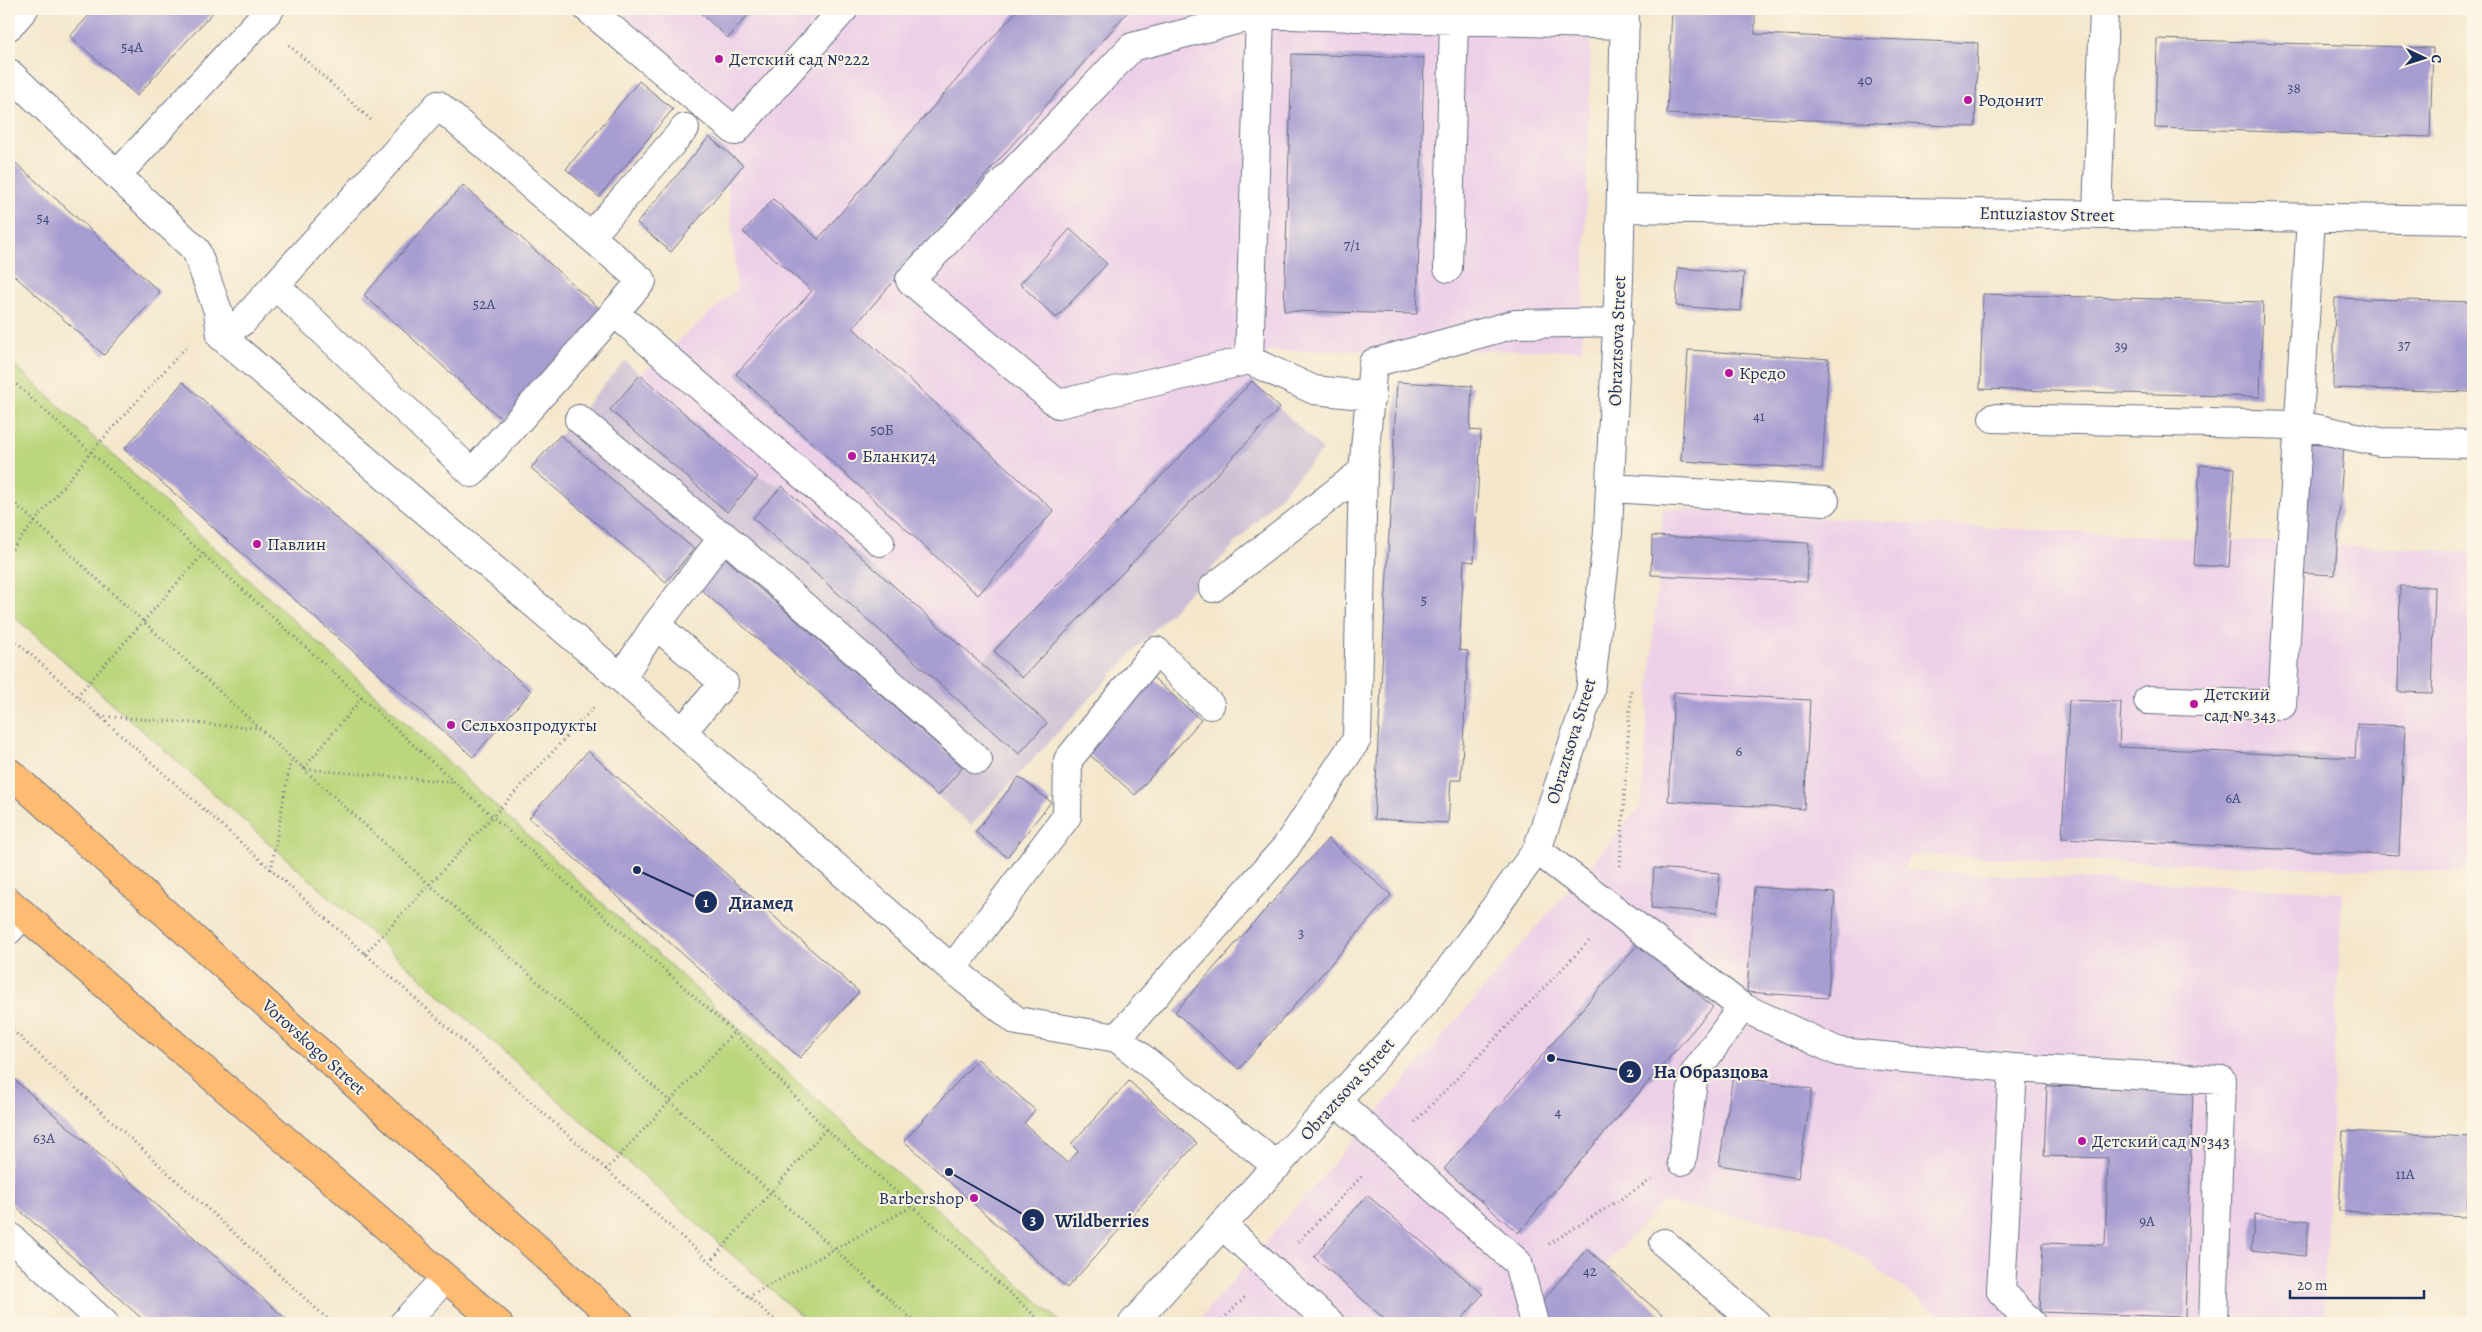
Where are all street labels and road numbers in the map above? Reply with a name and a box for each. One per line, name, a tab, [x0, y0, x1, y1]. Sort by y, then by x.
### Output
street label: Entuziastov Street	[1979, 201, 2115, 227]
street label: Obraztsova Street	[1603, 275, 1631, 407]
street label: Obraztsova Street	[1540, 675, 1602, 807]
street label: Vorovskogo Street	[256, 993, 371, 1100]
street label: Obraztsova Street	[1294, 1032, 1400, 1146]

